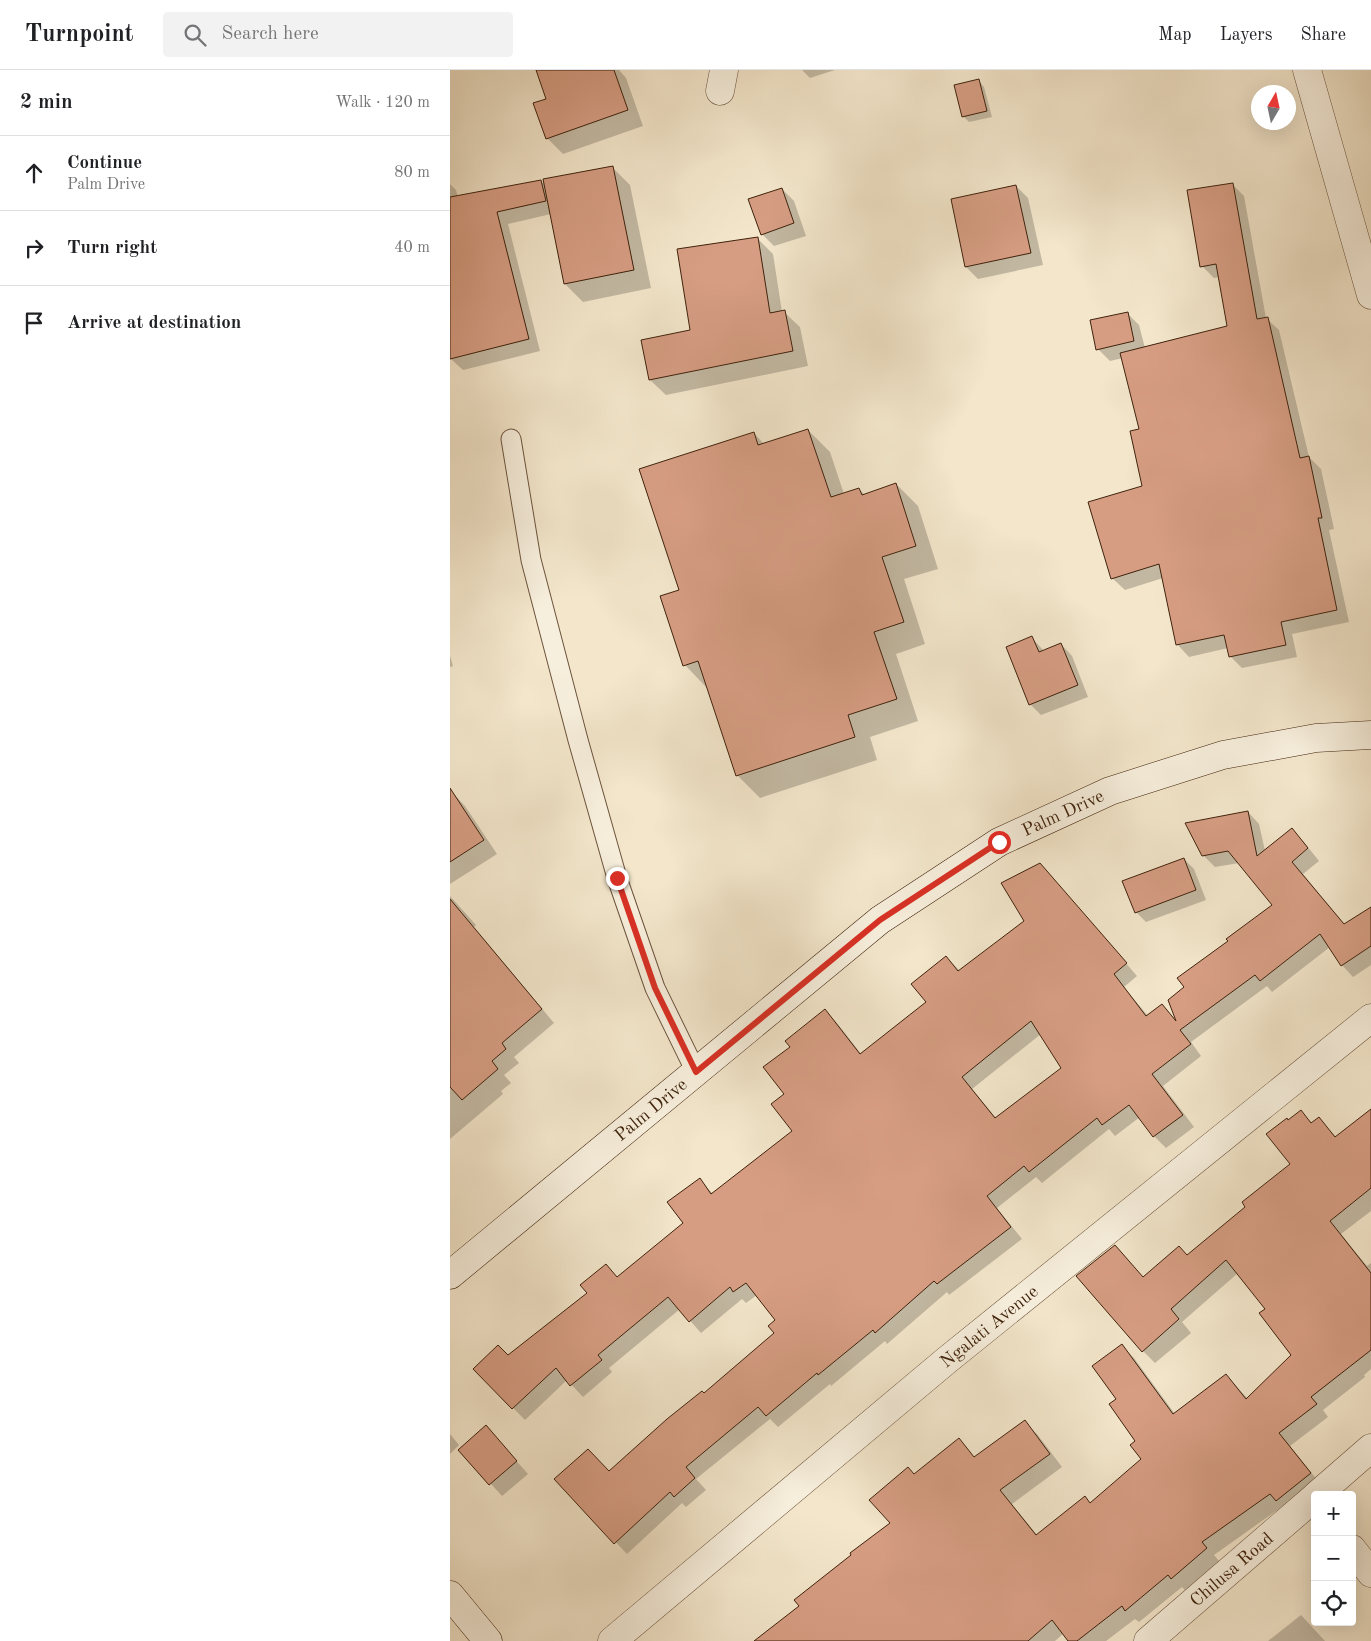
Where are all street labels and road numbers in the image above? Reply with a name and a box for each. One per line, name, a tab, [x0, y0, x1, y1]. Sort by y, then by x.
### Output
street label: Palm Drive	[1019, 787, 1107, 840]
street label: Palm Drive	[612, 1075, 691, 1145]
street label: Ngalati Avenue	[937, 1282, 1042, 1372]
street label: Chilusa Road	[1187, 1529, 1277, 1610]

